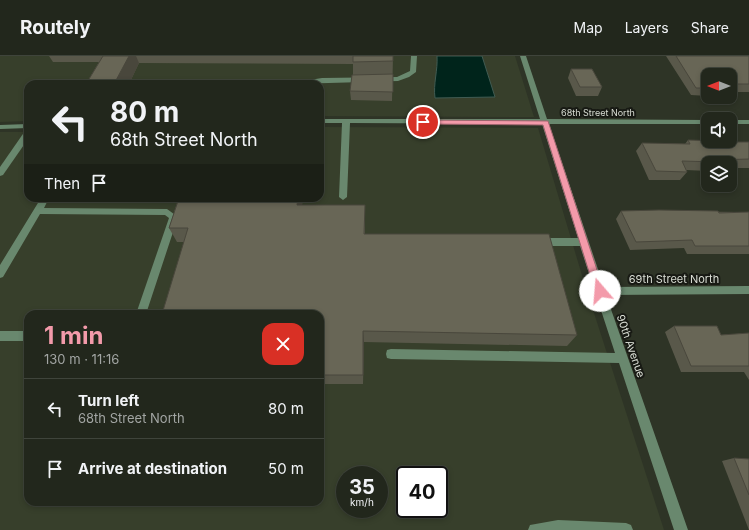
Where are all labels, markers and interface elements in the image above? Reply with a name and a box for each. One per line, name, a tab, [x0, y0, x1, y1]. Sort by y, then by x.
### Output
text: Routely	[20, 16, 91, 39]
text: Map	[574, 19, 603, 36]
text: Layers	[625, 19, 669, 36]
text: Share	[691, 19, 729, 36]
north arrow	[701, 68, 737, 104]
map controls	[701, 68, 737, 192]
text: 80 m	[110, 95, 179, 129]
icon: left	[44, 96, 96, 148]
pin	[406, 105, 440, 139]
street label: 68th Street North	[561, 107, 635, 118]
icon: arrive	[412, 111, 434, 133]
button: sound	[701, 112, 737, 148]
text: 68th Street North	[110, 129, 258, 150]
button: layers	[701, 156, 737, 192]
icon: arrive	[88, 172, 110, 194]
text: Then	[44, 174, 80, 193]
position arrow	[579, 270, 621, 312]
street label: 69th Street North	[629, 272, 719, 286]
street label: 90th Avenue	[614, 313, 648, 379]
text: 1 min	[44, 321, 103, 350]
button: close	[262, 323, 304, 365]
text: 130 m · 11:16	[44, 351, 119, 367]
text: Turn left	[78, 391, 139, 410]
icon: left	[44, 398, 66, 420]
text: 80 m	[268, 399, 304, 418]
text: 68th Street North	[78, 410, 185, 426]
icon: arrive	[44, 458, 66, 480]
text: Arrive at destination	[78, 459, 227, 478]
text: 50 m	[268, 459, 304, 478]
speed limit sign: 40	[396, 466, 448, 518]
text: 35	[349, 475, 375, 499]
text: km/h	[350, 496, 374, 508]

